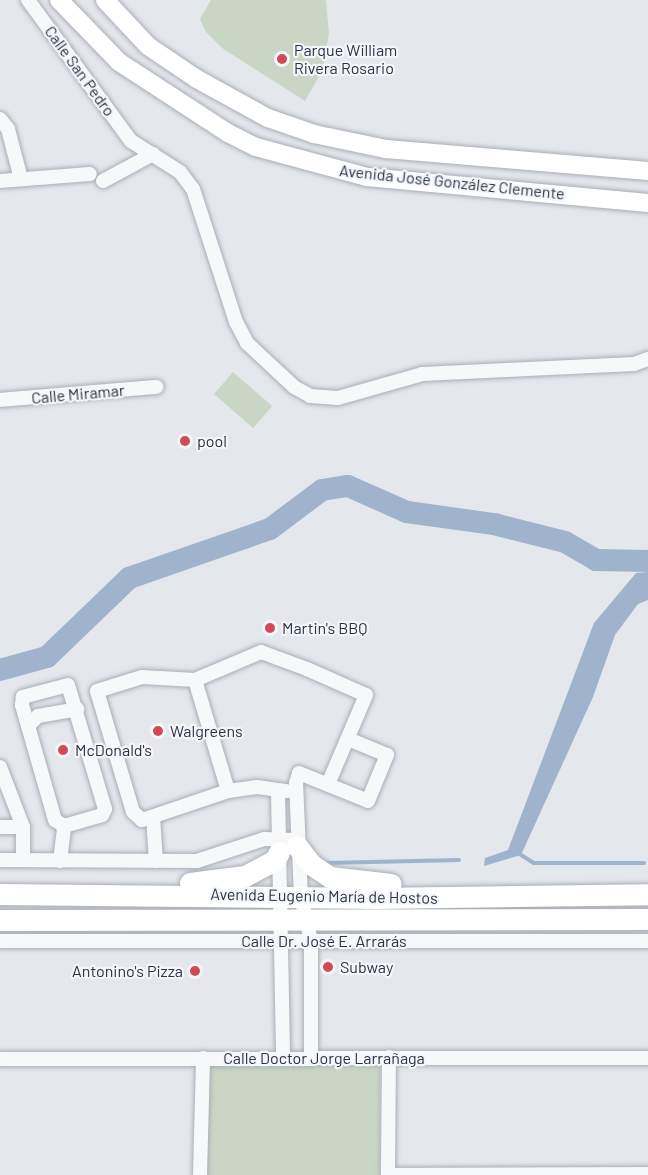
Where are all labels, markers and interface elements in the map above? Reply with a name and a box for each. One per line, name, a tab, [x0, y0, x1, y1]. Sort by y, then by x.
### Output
street label: Calle San Pedro	[41, 22, 119, 120]
place label: Parque William Rivera Rosario	[294, 40, 397, 78]
marker: Parque William Rivera Rosario	[275, 52, 289, 66]
street label: Avenida José González Clemente	[338, 161, 566, 203]
street label: Calle Miramar	[31, 380, 125, 408]
place label: pool	[197, 431, 227, 451]
marker: pool	[178, 434, 192, 448]
place label: Martin's BBQ	[282, 618, 368, 638]
marker: Martin's BBQ	[263, 621, 277, 635]
place label: Walgreens	[170, 721, 243, 741]
marker: Walgreens	[151, 724, 165, 738]
place label: McDonald's	[75, 740, 152, 760]
marker: McDonald's	[56, 743, 70, 757]
street label: Avenida Eugenio María de Hostos	[210, 884, 438, 908]
street label: Calle Dr. José E. Arrarás	[241, 931, 407, 951]
place label: Subway	[340, 957, 393, 977]
marker: Subway	[321, 960, 335, 974]
place label: Antonino's Pizza	[72, 961, 183, 981]
marker: Antonino's Pizza	[188, 964, 202, 978]
street label: Calle Doctor Jorge Larrañaga	[223, 1048, 425, 1068]

